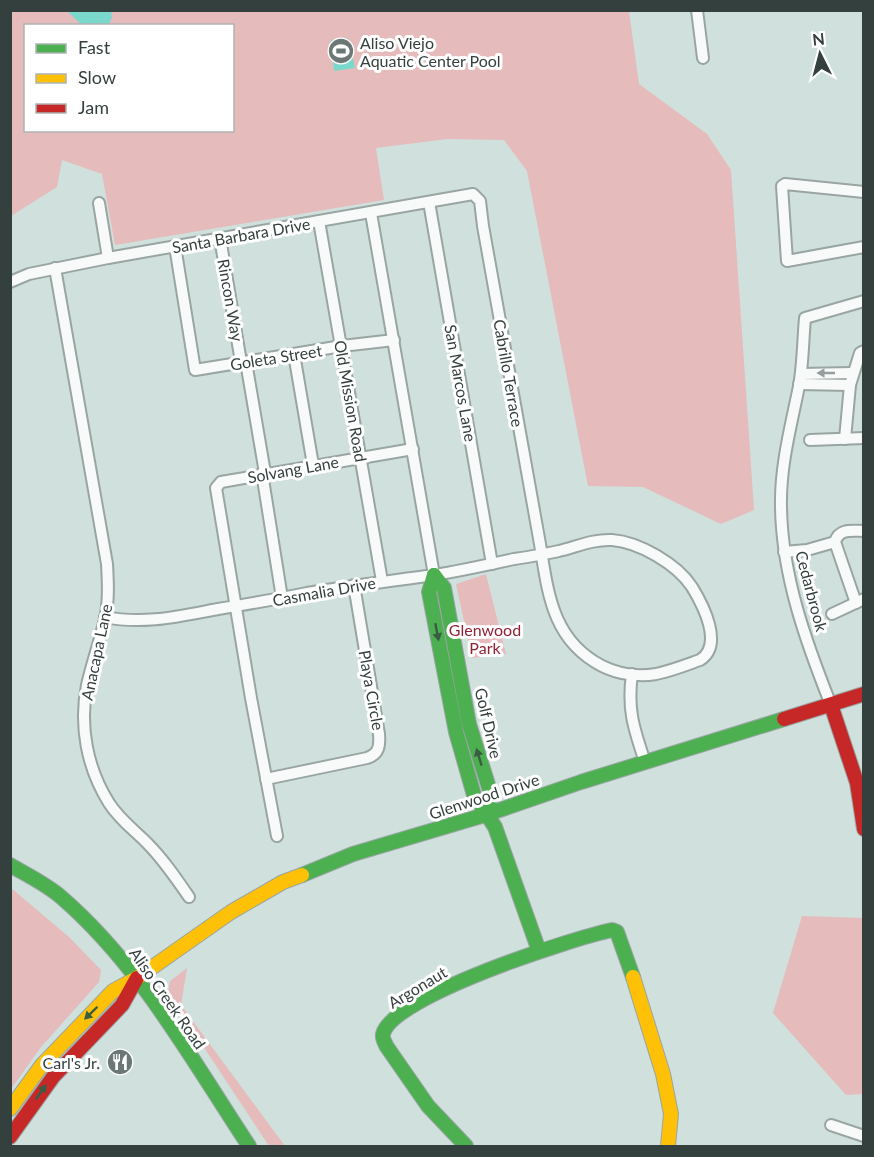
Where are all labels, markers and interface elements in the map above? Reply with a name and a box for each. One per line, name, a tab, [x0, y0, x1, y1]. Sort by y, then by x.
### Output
legend	[24, 24, 234, 132]
north arrow	[790, 24, 850, 84]
text: N	[811, 28, 826, 49]
place label: Aliso Viejo Aquatic Center Pool	[360, 33, 501, 70]
text: Fast	[78, 36, 111, 58]
sports icon: Aliso Viejo Aquatic Center Pool	[326, 36, 356, 66]
text: Slow	[78, 66, 116, 88]
text: Jam	[78, 96, 109, 118]
street label: Santa Barbara Drive	[170, 213, 312, 257]
street label: Rincon Way	[214, 257, 248, 344]
street label: Cabrillo Terrace	[490, 318, 528, 428]
street label: San Marcos Lane	[441, 323, 481, 443]
street label: Old Mission Road	[331, 339, 371, 463]
street label: Goleta Street	[229, 340, 324, 374]
one-way arrow	[817, 369, 836, 378]
street label: Solvang Lane	[246, 452, 340, 486]
street label: Cedarbrook	[792, 549, 832, 634]
street label: Casmalia Drive	[271, 573, 377, 609]
street label: Anacapa Lane	[77, 602, 115, 702]
park label: Glenwood Park	[449, 620, 521, 657]
one-way arrow	[433, 623, 442, 642]
street label: Playa Circle	[356, 648, 388, 732]
street label: Golf Drive	[472, 686, 506, 760]
one-way arrow	[474, 748, 483, 766]
street label: Glenwood Drive	[427, 769, 541, 823]
street label: Aliso Creek Road	[126, 944, 210, 1052]
street label: Argonaut	[384, 962, 450, 1012]
one-way arrow	[83, 1006, 98, 1020]
restaurant icon: Carl's Jr.	[105, 1047, 135, 1077]
place label: Carl's Jr.	[43, 1053, 100, 1072]
one-way arrow	[35, 1085, 47, 1101]

